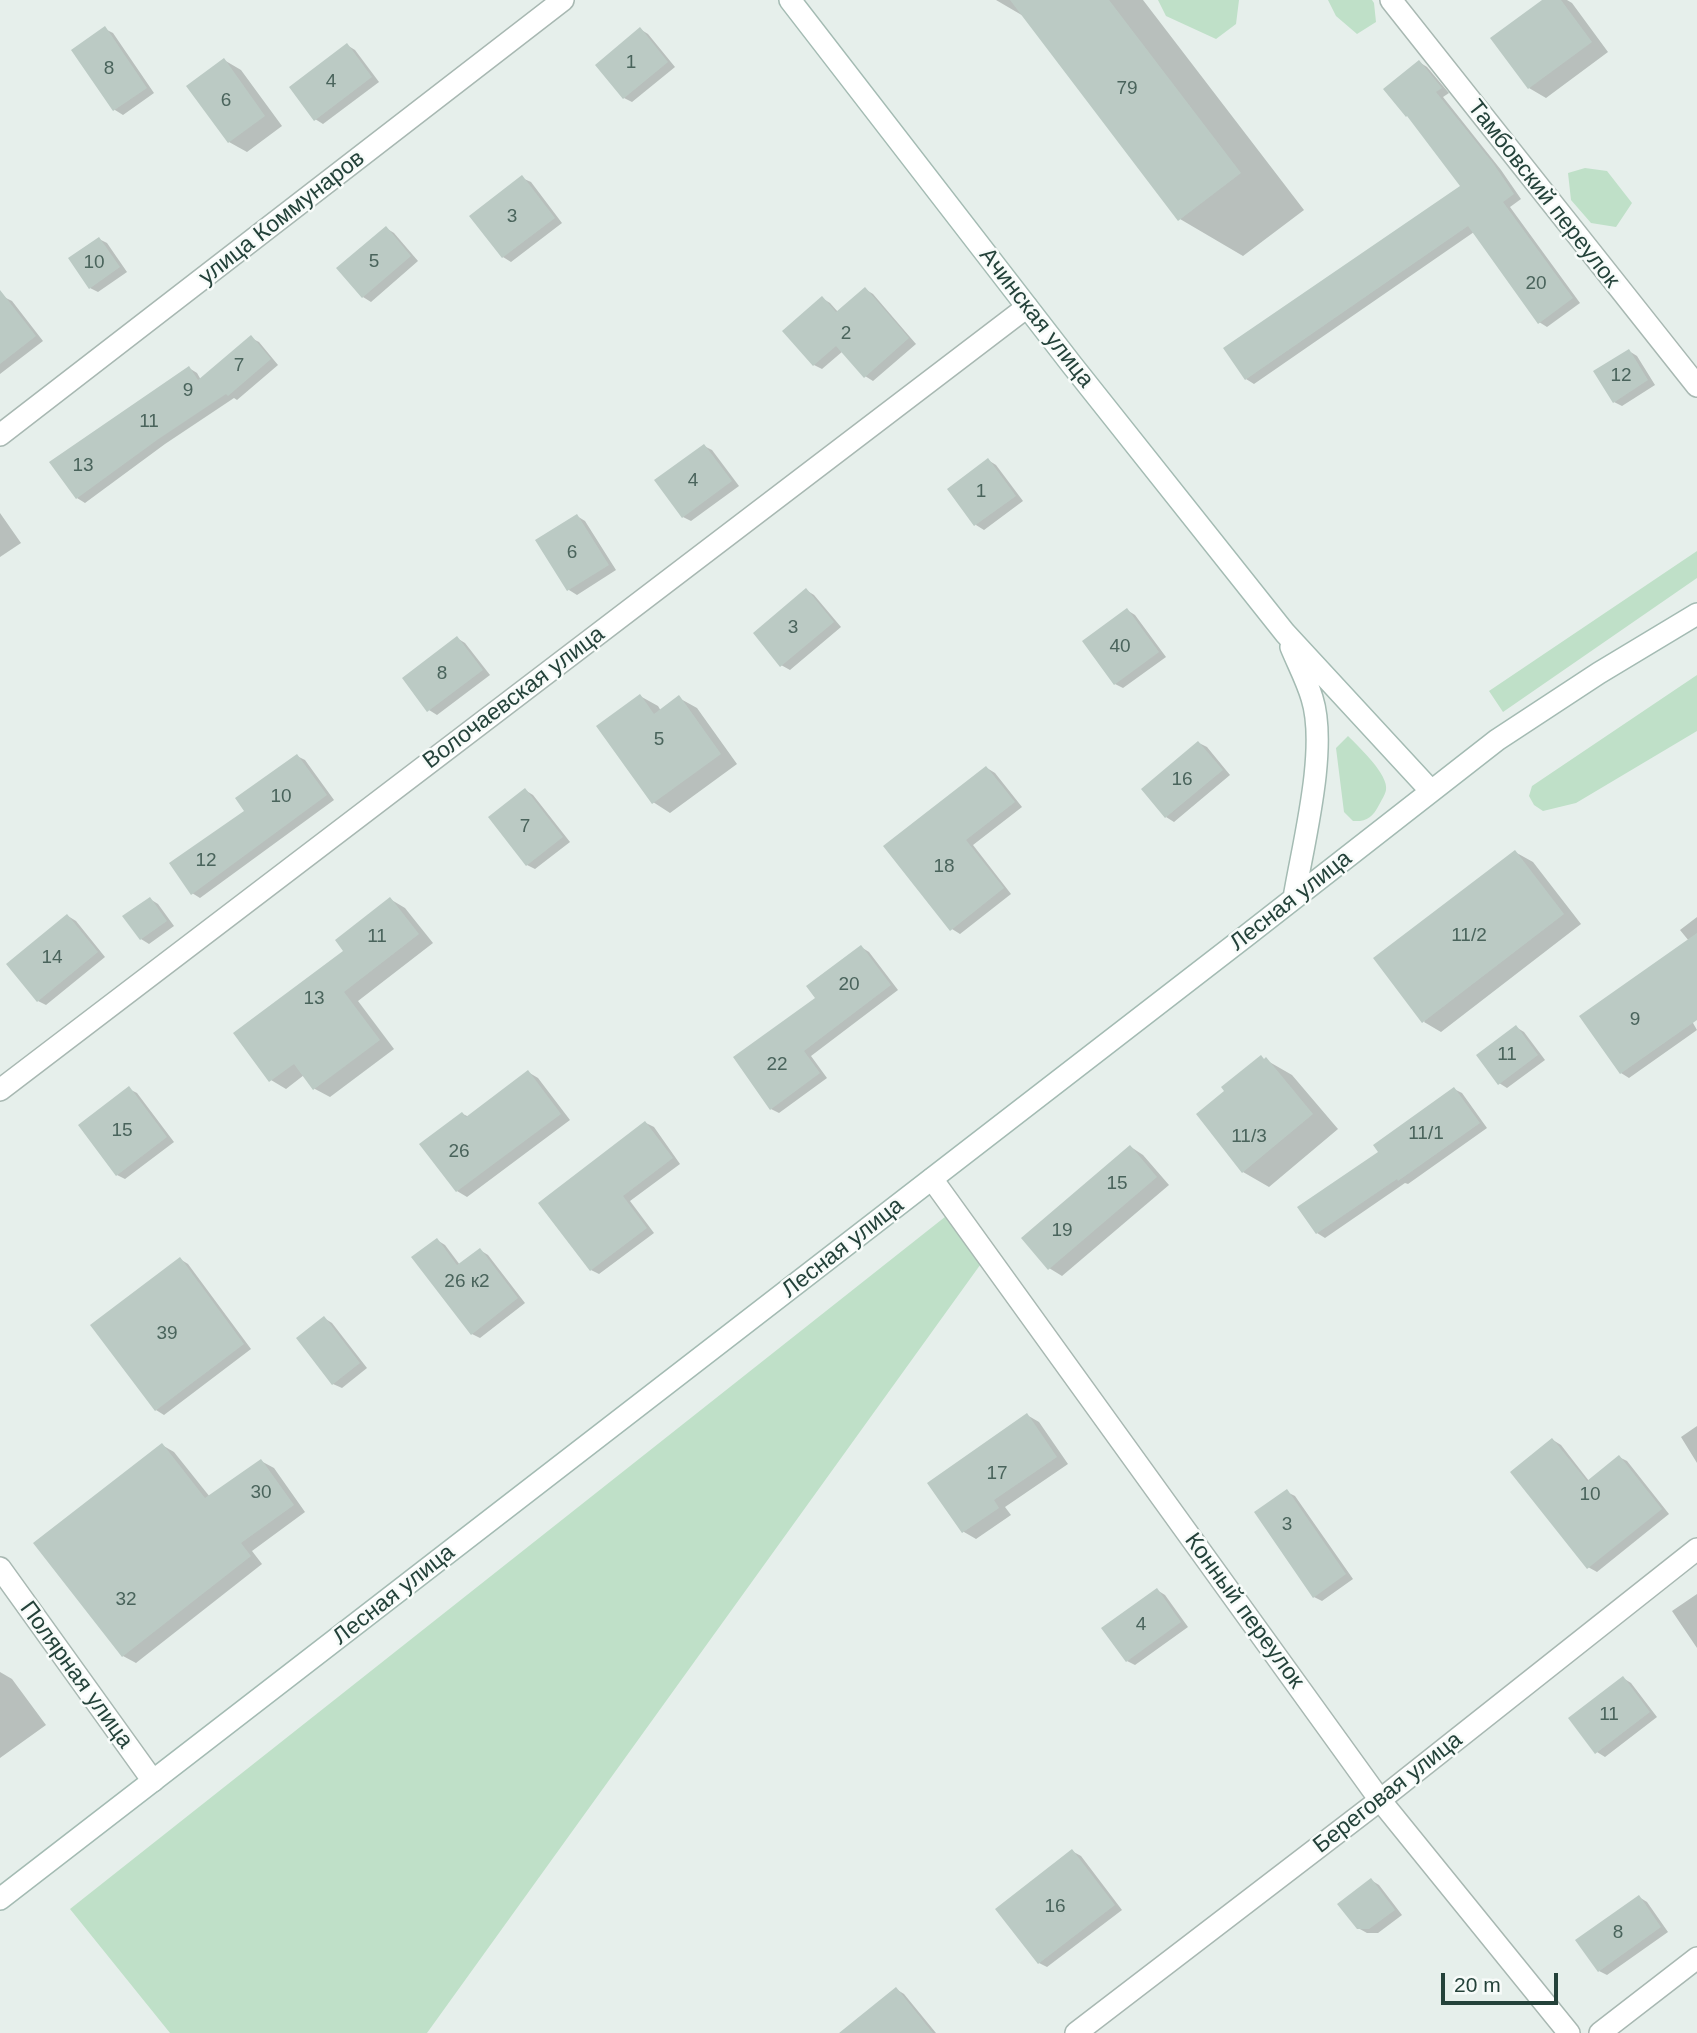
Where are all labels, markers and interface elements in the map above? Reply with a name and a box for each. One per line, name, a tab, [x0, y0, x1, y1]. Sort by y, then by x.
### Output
house number: 1	[626, 52, 636, 74]
house number: 8	[104, 58, 114, 80]
house number: 4	[326, 71, 336, 93]
house number: 79	[1116, 78, 1138, 100]
house number: 6	[221, 90, 231, 112]
street label: Тамбовский переулок	[1461, 94, 1625, 294]
street label: улица Коммунаров	[194, 145, 370, 291]
house number: 3	[507, 206, 517, 228]
street label: Ачинская улица	[973, 243, 1099, 393]
house number: 5	[369, 251, 379, 273]
house number: 10	[83, 252, 105, 274]
house number: 20	[1525, 273, 1547, 295]
house number: 2	[841, 323, 851, 345]
house number: 7	[234, 355, 244, 377]
house number: 12	[1610, 365, 1632, 387]
house number: 9	[183, 380, 193, 402]
house number: 11	[139, 411, 159, 433]
house number: 13	[72, 455, 94, 477]
house number: 4	[688, 470, 698, 492]
house number: 1	[976, 481, 986, 503]
house number: 6	[567, 542, 577, 564]
house number: 3	[788, 617, 798, 639]
street label: Волочаевская улица	[418, 621, 610, 775]
house number: 40	[1109, 636, 1131, 658]
house number: 8	[437, 663, 447, 685]
house number: 5	[654, 729, 664, 751]
house number: 16	[1171, 769, 1193, 791]
house number: 10	[270, 786, 292, 808]
house number: 7	[520, 816, 530, 838]
street label: Лесная улица	[1225, 845, 1357, 957]
house number: 12	[195, 850, 217, 872]
house number: 18	[933, 856, 955, 878]
house number: 11/2	[1451, 925, 1487, 947]
house number: 11	[367, 926, 387, 948]
house number: 14	[41, 947, 63, 969]
house number: 20	[838, 974, 860, 996]
house number: 13	[303, 988, 325, 1010]
house number: 9	[1630, 1009, 1640, 1031]
house number: 11	[1497, 1044, 1517, 1066]
house number: 22	[766, 1054, 788, 1076]
house number: 15	[111, 1120, 133, 1142]
house number: 11/1	[1408, 1123, 1444, 1145]
house number: 11/3	[1231, 1126, 1267, 1148]
house number: 26	[448, 1141, 470, 1163]
house number: 15	[1106, 1173, 1128, 1195]
street label: Лесная улица	[777, 1192, 909, 1304]
house number: 19	[1051, 1220, 1073, 1242]
house number: 26 к2	[444, 1271, 490, 1293]
house number: 39	[156, 1323, 178, 1345]
house number: 17	[986, 1463, 1008, 1485]
house number: 30	[250, 1482, 272, 1504]
house number: 10	[1579, 1484, 1601, 1506]
house number: 3	[1282, 1514, 1292, 1536]
street label: Конный переулок	[1178, 1528, 1310, 1694]
street label: Лесная улица	[328, 1539, 460, 1651]
house number: 32	[115, 1589, 137, 1611]
street label: Полярная улица	[13, 1596, 139, 1754]
house number: 4	[1136, 1614, 1146, 1636]
house number: 11	[1599, 1704, 1619, 1726]
street label: Береговая улица	[1308, 1726, 1468, 1860]
house number: 16	[1044, 1896, 1066, 1918]
house number: 8	[1613, 1922, 1623, 1944]
scale bar	[1445, 1960, 1562, 2004]
text: 20 m	[1454, 1973, 1501, 1996]

